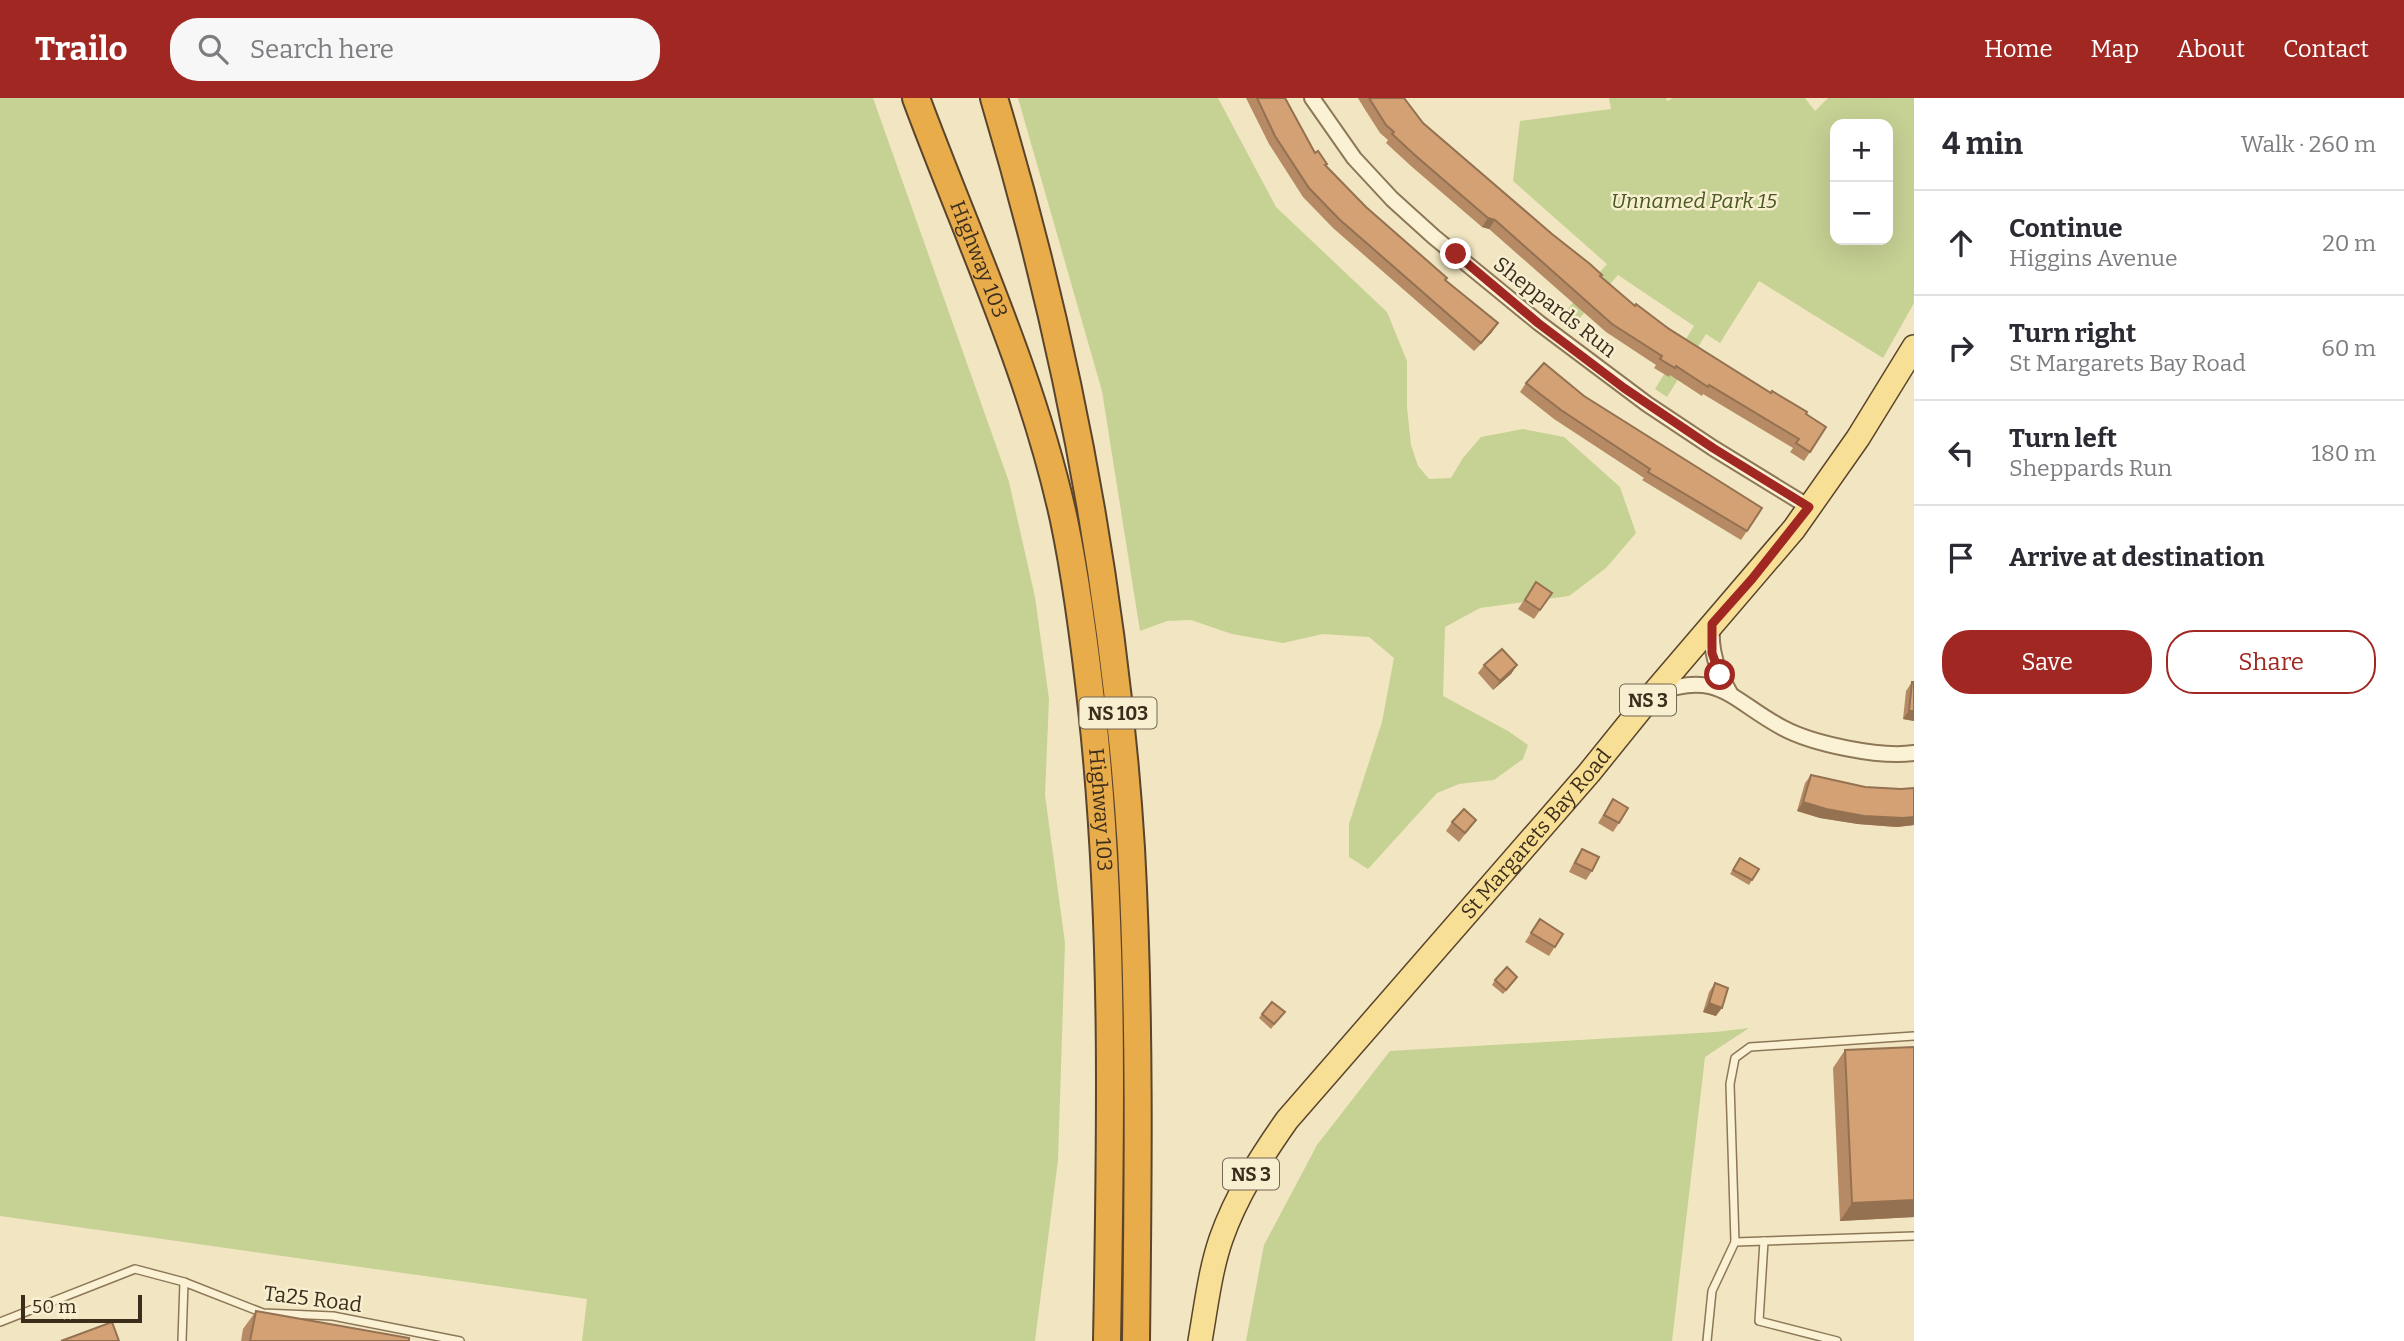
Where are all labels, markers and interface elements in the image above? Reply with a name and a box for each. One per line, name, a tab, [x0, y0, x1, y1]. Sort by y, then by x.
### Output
search box	[170, 18, 660, 81]
text: Trailo	[35, 29, 128, 69]
icon: search	[194, 30, 232, 68]
text: Search here	[250, 34, 394, 65]
text: Home	[1984, 35, 2053, 63]
text: Map	[2091, 35, 2139, 63]
text: About	[2177, 35, 2245, 63]
text: Contact	[2283, 35, 2369, 63]
map controls	[1830, 119, 1893, 245]
button: +	[1830, 119, 1893, 182]
text: 4 min	[1942, 126, 2023, 162]
text: Walk · 260 m	[2241, 130, 2376, 158]
button: −	[1830, 182, 1893, 245]
park label: Unnamed Park 15	[1611, 188, 1777, 214]
street label: Highway 103	[944, 197, 1014, 321]
text: Continue	[2009, 213, 2123, 244]
icon: ahead	[1942, 224, 1980, 262]
text: 20 m	[2322, 229, 2376, 257]
route end	[1440, 238, 1471, 269]
text: Higgins Avenue	[2009, 244, 2178, 272]
street label: Sheppards Run	[1488, 251, 1622, 363]
text: Turn right	[2009, 318, 2136, 349]
icon: right	[1942, 329, 1980, 367]
text: 60 m	[2321, 334, 2376, 362]
text: St Margarets Bay Road	[2009, 349, 2246, 377]
text: Turn left	[2009, 423, 2117, 454]
icon: left	[1942, 434, 1980, 472]
text: 180 m	[2312, 439, 2376, 467]
text: Sheppards Run	[2009, 454, 2172, 482]
icon: arrive	[1942, 539, 1980, 577]
text: Arrive at destination	[2009, 542, 2264, 573]
button: Save	[1942, 630, 2152, 694]
button: Share	[2166, 630, 2376, 694]
route start	[1704, 659, 1735, 690]
road number: NS 3	[1620, 684, 1676, 716]
road number: NS 103	[1080, 698, 1156, 728]
street label: St Margarets Bay Road	[1455, 743, 1616, 924]
street label: Highway 103	[1083, 747, 1118, 872]
road number: NS 3	[1223, 1158, 1279, 1190]
street label: Ta25 Road	[262, 1280, 364, 1318]
scale bar	[21, 1292, 142, 1324]
text: 50 m	[32, 1295, 76, 1318]

